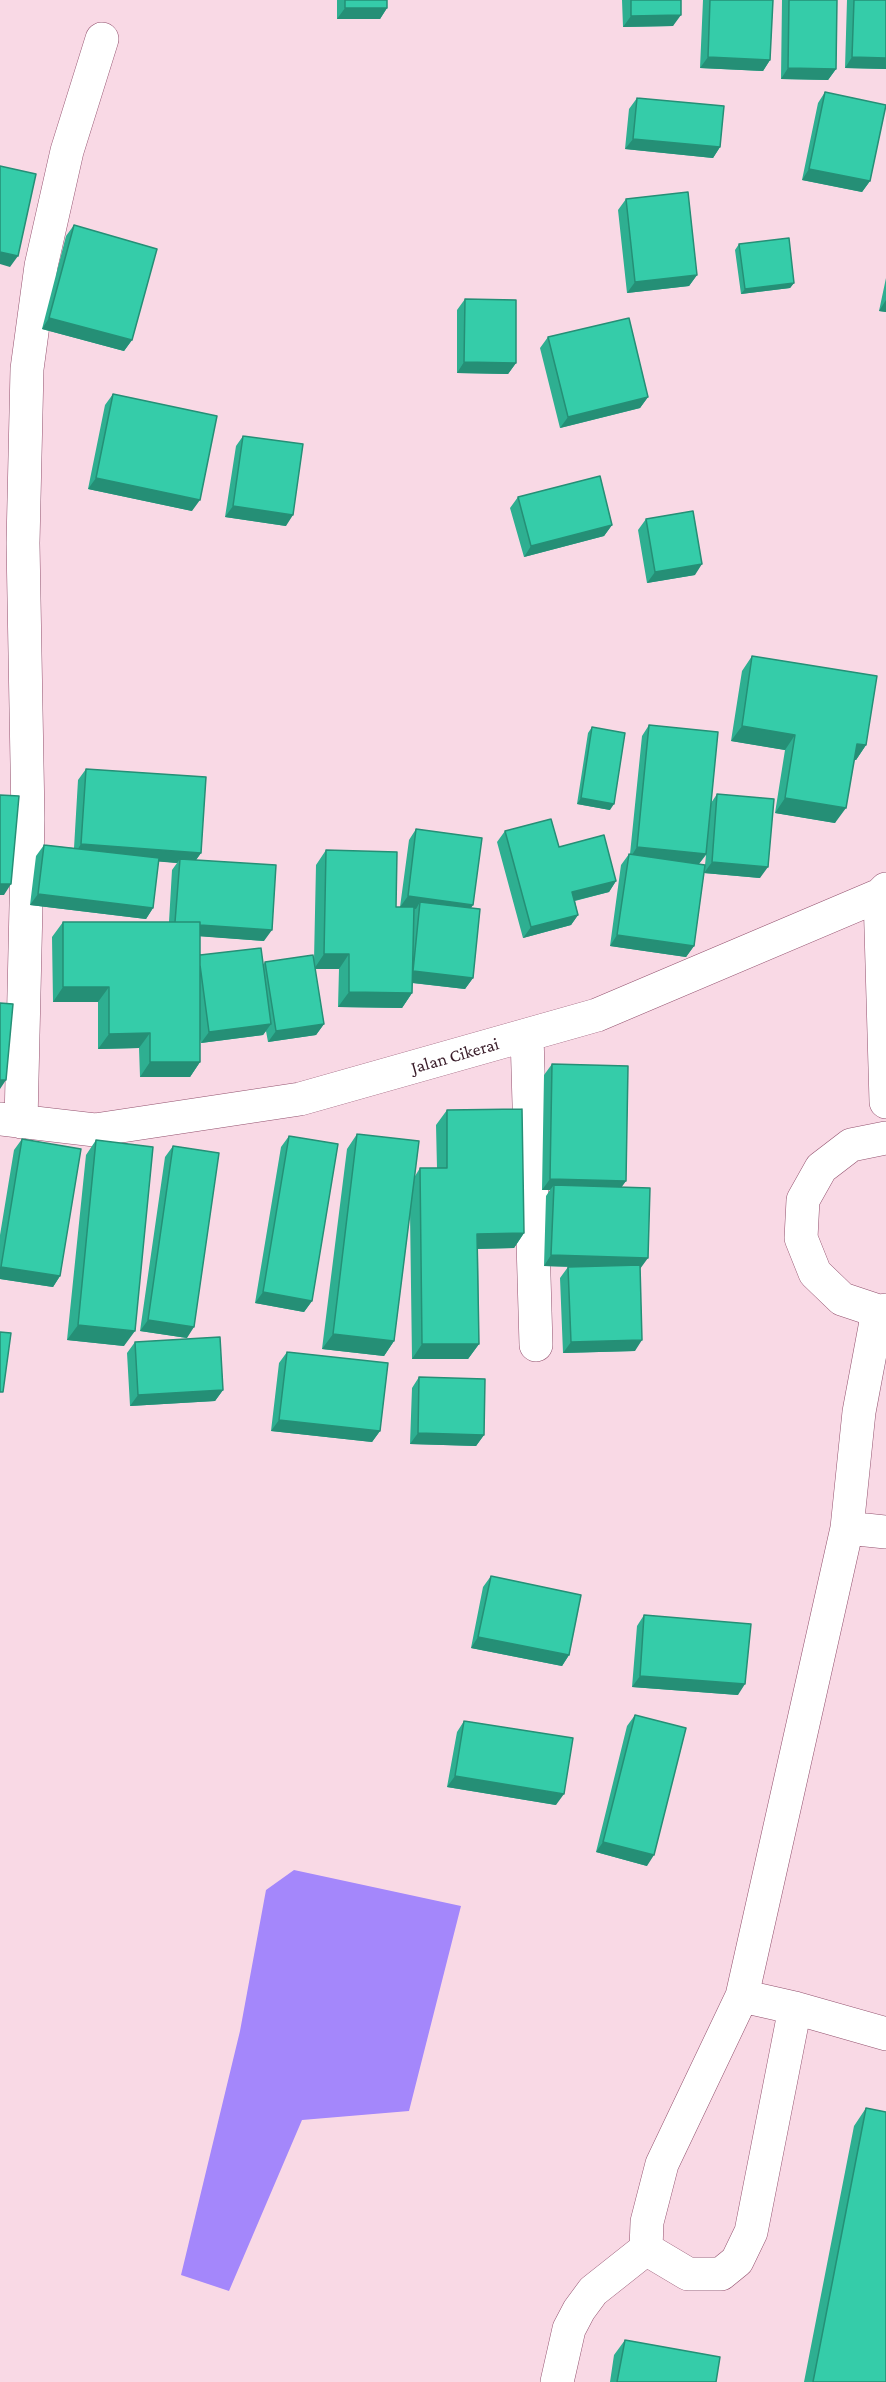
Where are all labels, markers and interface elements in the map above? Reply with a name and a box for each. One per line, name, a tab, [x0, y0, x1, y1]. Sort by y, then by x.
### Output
street label: Jalan Cikerai	[408, 1033, 502, 1079]

